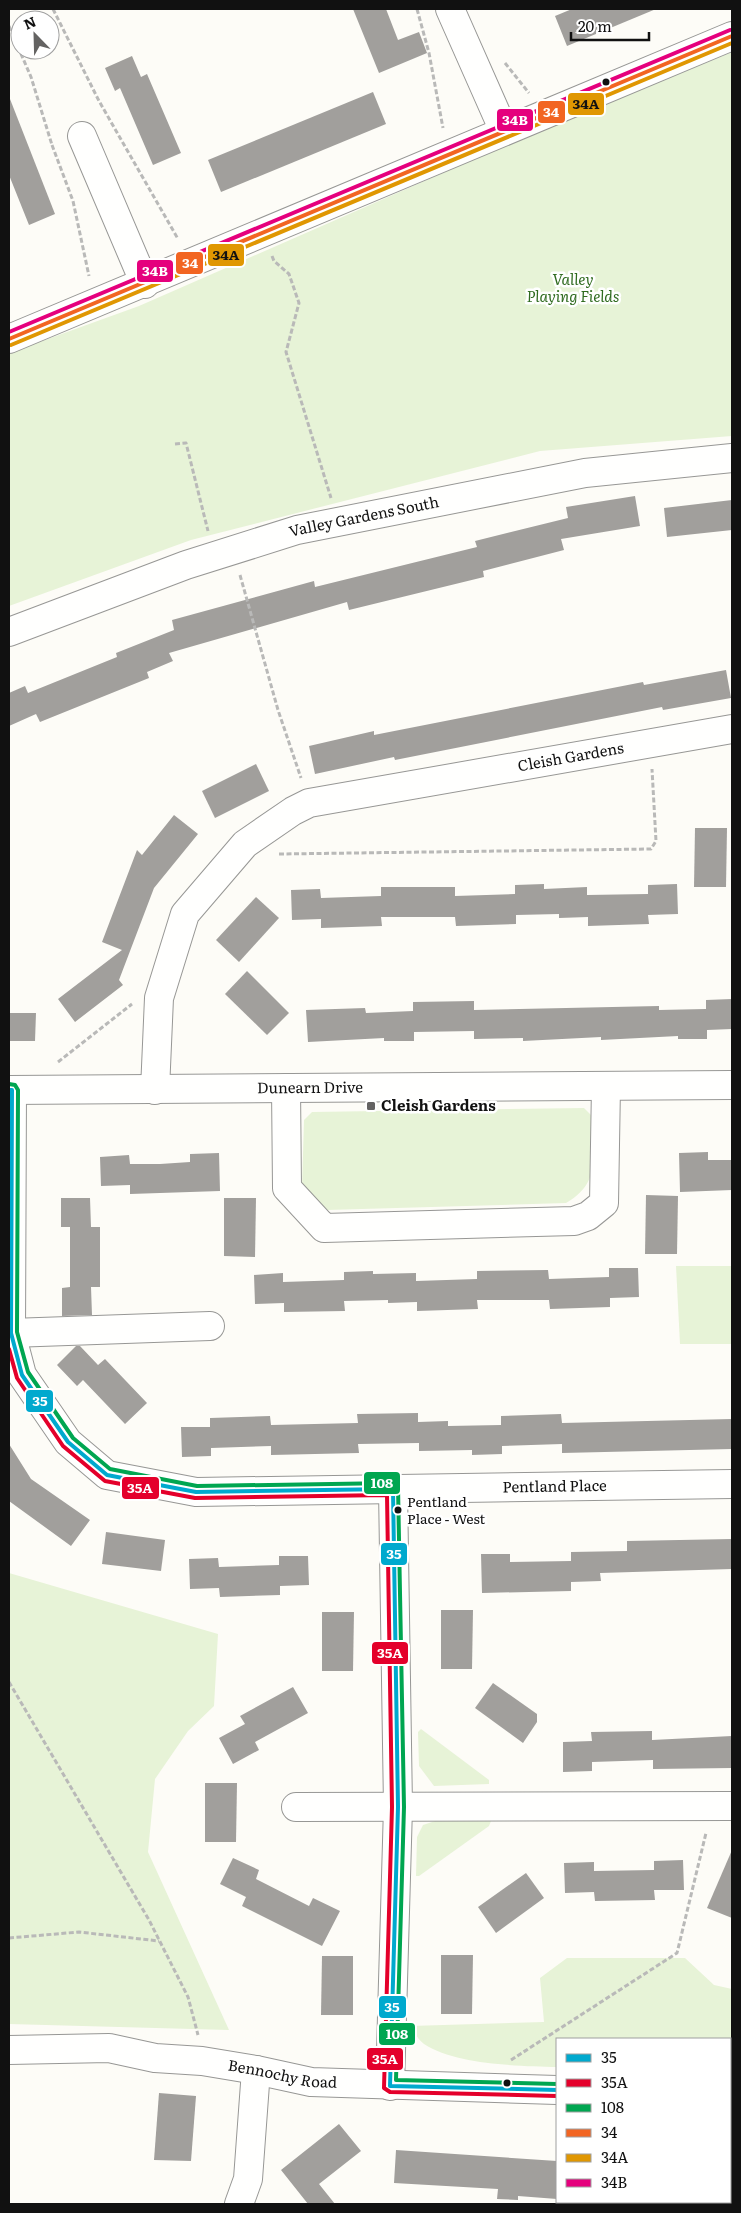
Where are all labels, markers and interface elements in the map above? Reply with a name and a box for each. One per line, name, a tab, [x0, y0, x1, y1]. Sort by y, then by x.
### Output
north arrow	[10, 10, 60, 60]
scale bar	[571, 10, 648, 42]
text: N	[20, 11, 39, 34]
text: 20 m	[578, 14, 612, 37]
unlabelled marker	[601, 77, 611, 87]
line badge: 34A	[567, 92, 605, 116]
text: 34A	[573, 93, 600, 113]
line badge: 34	[537, 100, 566, 124]
text: 34	[543, 101, 560, 121]
line badge: 34B	[496, 108, 534, 132]
text: 34B	[502, 109, 528, 129]
line badge: 34A	[207, 243, 245, 267]
text: 34A	[213, 244, 240, 264]
line badge: 34	[175, 251, 204, 275]
text: 34	[182, 252, 199, 272]
line badge: 34B	[136, 259, 174, 283]
text: 34B	[142, 260, 168, 280]
park label: Valley Playing Fields	[527, 267, 619, 307]
street label: Valley Gardens South	[286, 489, 441, 542]
street label: Cleish Gardens	[516, 735, 625, 776]
street label: Dunearn Drive	[257, 1075, 363, 1098]
place label: Cleish Gardens	[381, 1093, 496, 1116]
marker: Cleish Gardens	[365, 1100, 377, 1112]
line badge: 35	[25, 1389, 54, 1413]
text: 35	[32, 1390, 48, 1410]
line badge: 108	[363, 1471, 401, 1495]
text: 108	[371, 1472, 393, 1492]
street label: Pentland Place	[502, 1473, 607, 1497]
line badge: 35A	[121, 1476, 160, 1500]
text: 35A	[127, 1477, 153, 1497]
place label: Pentland Place - West	[407, 1491, 486, 1528]
marker: Pentland Place - West	[393, 1505, 403, 1515]
line badge: 35	[380, 1542, 408, 1566]
text: 35	[386, 1543, 402, 1563]
line badge: 35A	[371, 1641, 409, 1665]
text: 35A	[377, 1642, 403, 1662]
line badge: 35	[378, 1995, 407, 2019]
text: 35	[384, 1996, 400, 2016]
line badge: 108	[378, 2022, 416, 2046]
text: 108	[386, 2023, 408, 2043]
legend	[556, 2038, 731, 2203]
text: 35	[601, 2045, 617, 2068]
line badge: 35A	[366, 2047, 404, 2071]
text: 35A	[372, 2048, 398, 2068]
street label: Bennochy Road	[227, 2053, 337, 2093]
text: 35A	[601, 2070, 628, 2093]
unlabelled marker	[502, 2078, 512, 2088]
text: 108	[601, 2095, 624, 2118]
text: 34	[601, 2120, 617, 2143]
text: 34A	[601, 2145, 628, 2168]
text: 34B	[601, 2170, 627, 2193]

